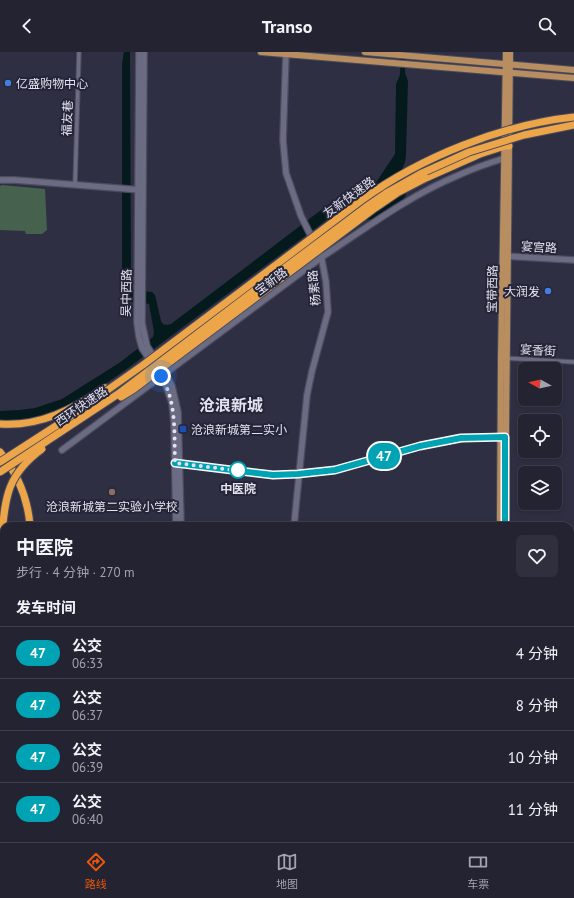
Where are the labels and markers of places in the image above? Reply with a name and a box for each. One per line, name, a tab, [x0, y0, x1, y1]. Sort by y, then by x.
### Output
place label: 亿盛购物中心	[16, 76, 88, 91]
marker: 亿盛购物中心	[3, 78, 13, 88]
place label: 大润发	[504, 284, 540, 299]
marker: 大润发	[543, 286, 553, 296]
place label: 沧浪新城第二实小	[191, 422, 287, 437]
marker: 沧浪新城第二实小	[178, 424, 188, 434]
marker: 中医院	[229, 461, 247, 479]
place label: 中医院	[220, 481, 256, 496]
marker: 沧浪新城第二实验小学校	[107, 487, 117, 497]
place label: 沧浪新城第二实验小学校	[46, 499, 178, 514]

